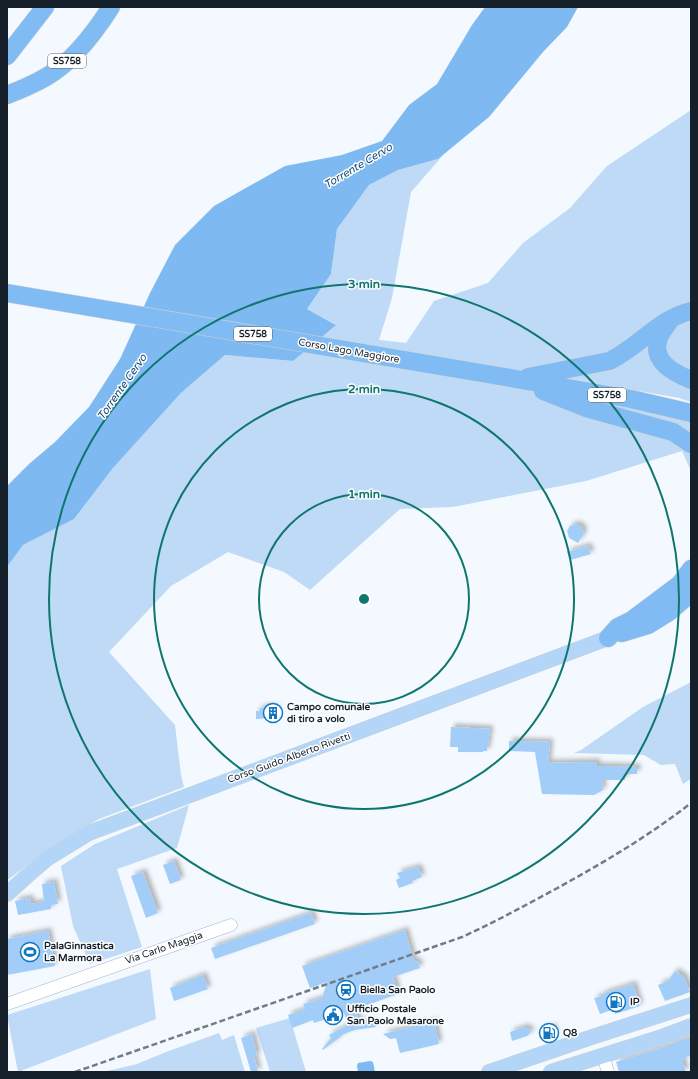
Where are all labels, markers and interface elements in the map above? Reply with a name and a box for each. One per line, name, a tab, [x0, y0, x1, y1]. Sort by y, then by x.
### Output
road number: SS758	[48, 54, 86, 68]
water label: Torrente Cervo	[322, 140, 396, 191]
text: 3 min	[348, 277, 380, 291]
road number: SS758	[234, 327, 272, 341]
street label: Corso Lago Maggiore	[298, 336, 401, 366]
water label: Torrente Cervo	[95, 351, 150, 422]
text: 2 min	[348, 382, 380, 396]
road number: SS758	[588, 388, 626, 402]
text: 1 min	[348, 487, 380, 501]
centre of rings	[357, 592, 371, 606]
place label: Campo comunale di tiro a volo	[287, 701, 371, 725]
building icon: Campo comunale di tiro a volo	[262, 702, 284, 724]
street label: Corso Guido Alberto Rivetti	[226, 730, 352, 786]
street label: Via Carlo Maggia	[124, 929, 204, 967]
place label: PalaGinnastica La Marmora	[44, 940, 114, 964]
sports icon: PalaGinnastica La Marmora	[19, 941, 41, 963]
station icon: Biella San Paolo	[335, 979, 357, 1001]
place label: Biella San Paolo	[360, 984, 435, 996]
fuel station icon: IP	[605, 991, 627, 1013]
place label: IP	[630, 996, 640, 1008]
place label: Ufficio Postale San Paolo Masarone	[347, 1003, 444, 1027]
public building icon: Ufficio Postale San Paolo Masarone	[322, 1004, 344, 1026]
fuel station icon: Q8	[538, 1022, 560, 1044]
place label: Q8	[563, 1027, 578, 1039]

